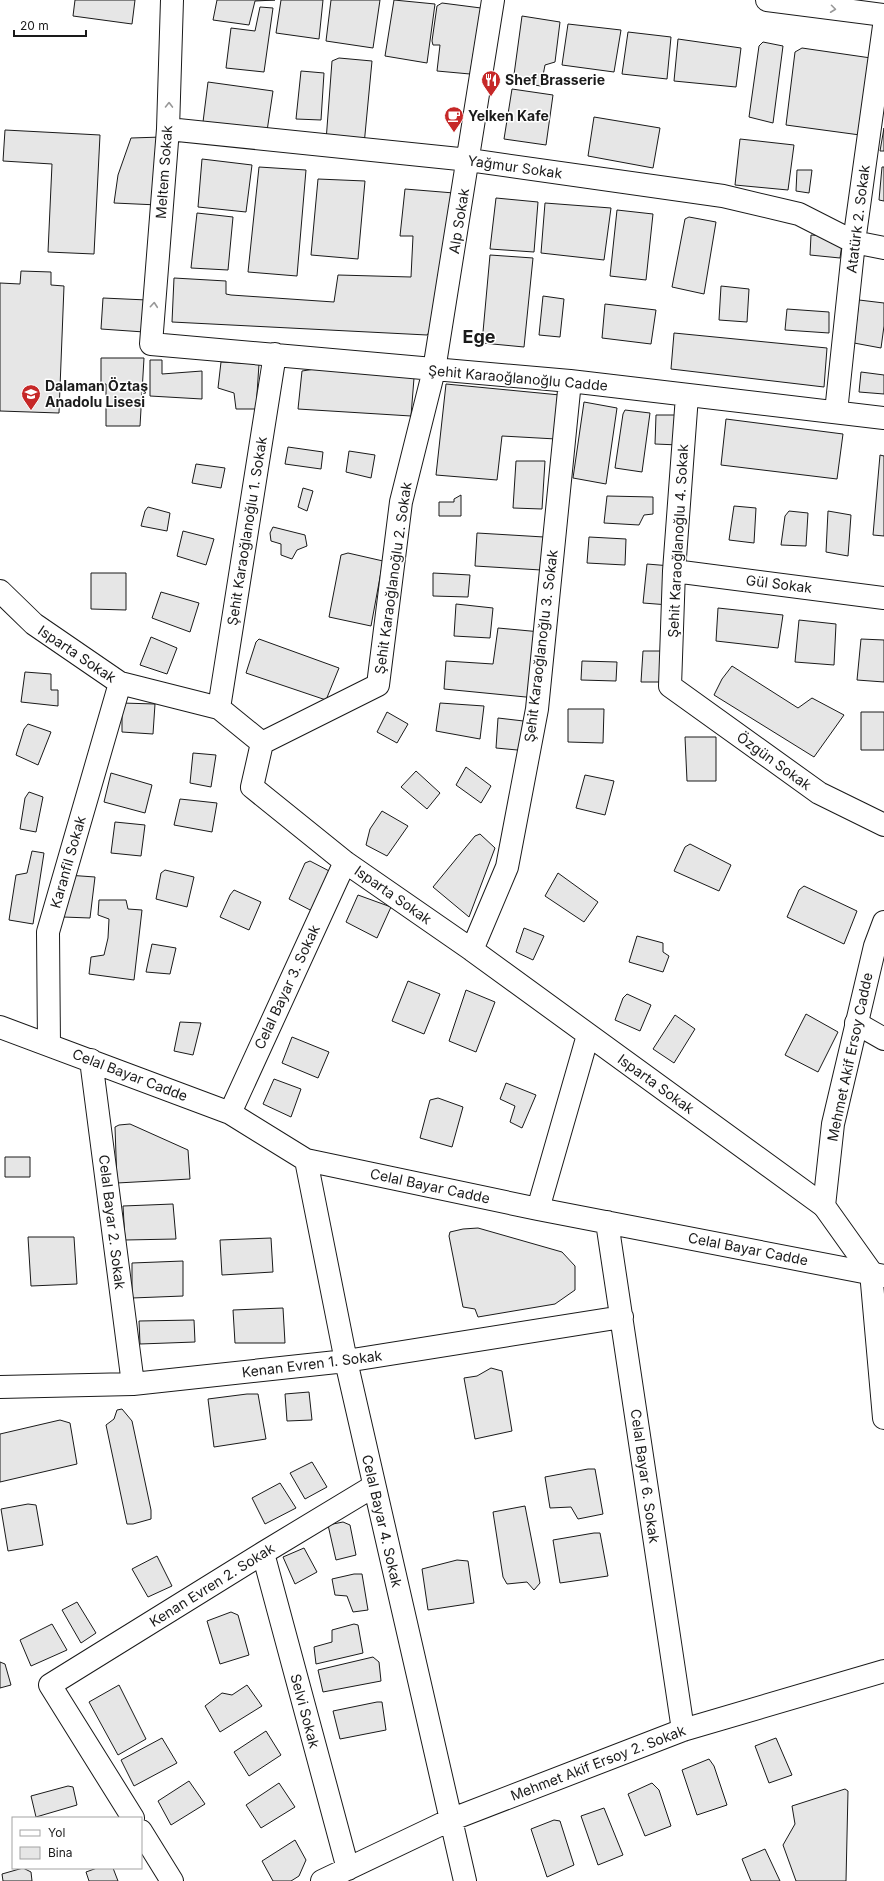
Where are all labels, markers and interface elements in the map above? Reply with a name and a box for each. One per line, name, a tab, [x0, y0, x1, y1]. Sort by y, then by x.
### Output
one-way arrow	[830, 4, 836, 13]
scale bar	[14, 12, 86, 38]
text: 20 m	[20, 18, 49, 33]
restaurant icon: Shef Brasserie	[480, 69, 502, 97]
place label: Shef Brasserie	[505, 71, 605, 88]
one-way arrow	[165, 102, 173, 108]
cafe icon: Yelken Kafe	[443, 105, 465, 133]
place label: Yelken Kafe	[468, 107, 549, 124]
street label: Meltem Sokak	[152, 124, 175, 219]
street label: Yağmur Sokak	[467, 151, 564, 182]
street label: Atatürk 2. Sokak	[842, 164, 873, 274]
street label: Alp Sokak	[445, 187, 472, 255]
one-way arrow	[150, 302, 159, 308]
district label: Ege	[462, 326, 496, 347]
street label: Şehit Karaoğlanoğlu Cadde	[428, 361, 609, 394]
place label: Dalaman Öztaş Anadolu Lisesi	[45, 377, 148, 410]
school or university icon: Dalaman Öztaş Anadolu Lisesi	[20, 383, 42, 411]
street label: Şehit Karaoğlanoğlu 1. Sokak	[223, 435, 270, 627]
street label: Şehit Karaoğlanoğlu 4. Sokak	[664, 443, 691, 638]
street label: Şehit Karaoğlanoğlu 2. Sokak	[371, 480, 414, 675]
street label: Şehit Karaoğlanoğlu 3. Sokak	[520, 548, 561, 743]
street label: Gül Sokak	[745, 571, 813, 596]
street label: Isparta Sokak	[35, 621, 120, 686]
street label: Özgün Sokak	[734, 728, 815, 793]
street label: Karanfil Sokak	[46, 813, 89, 910]
street label: Isparta Sokak	[351, 862, 435, 928]
street label: Celal Bayar 3. Sokak	[250, 921, 323, 1052]
street label: Mehmet Akif Ersoy Cadde	[823, 971, 876, 1143]
street label: Celal Bayar Cadde	[70, 1045, 190, 1104]
street label: Isparta Sokak	[615, 1050, 698, 1117]
street label: Celal Bayar 2. Sokak	[96, 1154, 129, 1291]
street label: Celal Bayar Cadde	[369, 1165, 492, 1207]
street label: Celal Bayar Cadde	[687, 1229, 810, 1268]
street label: Kenan Evren 1. Sokak	[241, 1346, 383, 1381]
street label: Celal Bayar 6. Sokak	[628, 1408, 663, 1544]
street label: Celal Bayar 4. Sokak	[359, 1453, 406, 1589]
street label: Kenan Evren 2. Sokak	[146, 1539, 278, 1630]
street label: Selvi Sokak	[287, 1672, 324, 1750]
street label: Mehmet Akif Ersoy 2. Sokak	[508, 1721, 688, 1804]
legend	[12, 1817, 142, 1869]
text: Yol	[48, 1825, 65, 1840]
text: Bina	[48, 1845, 73, 1860]

